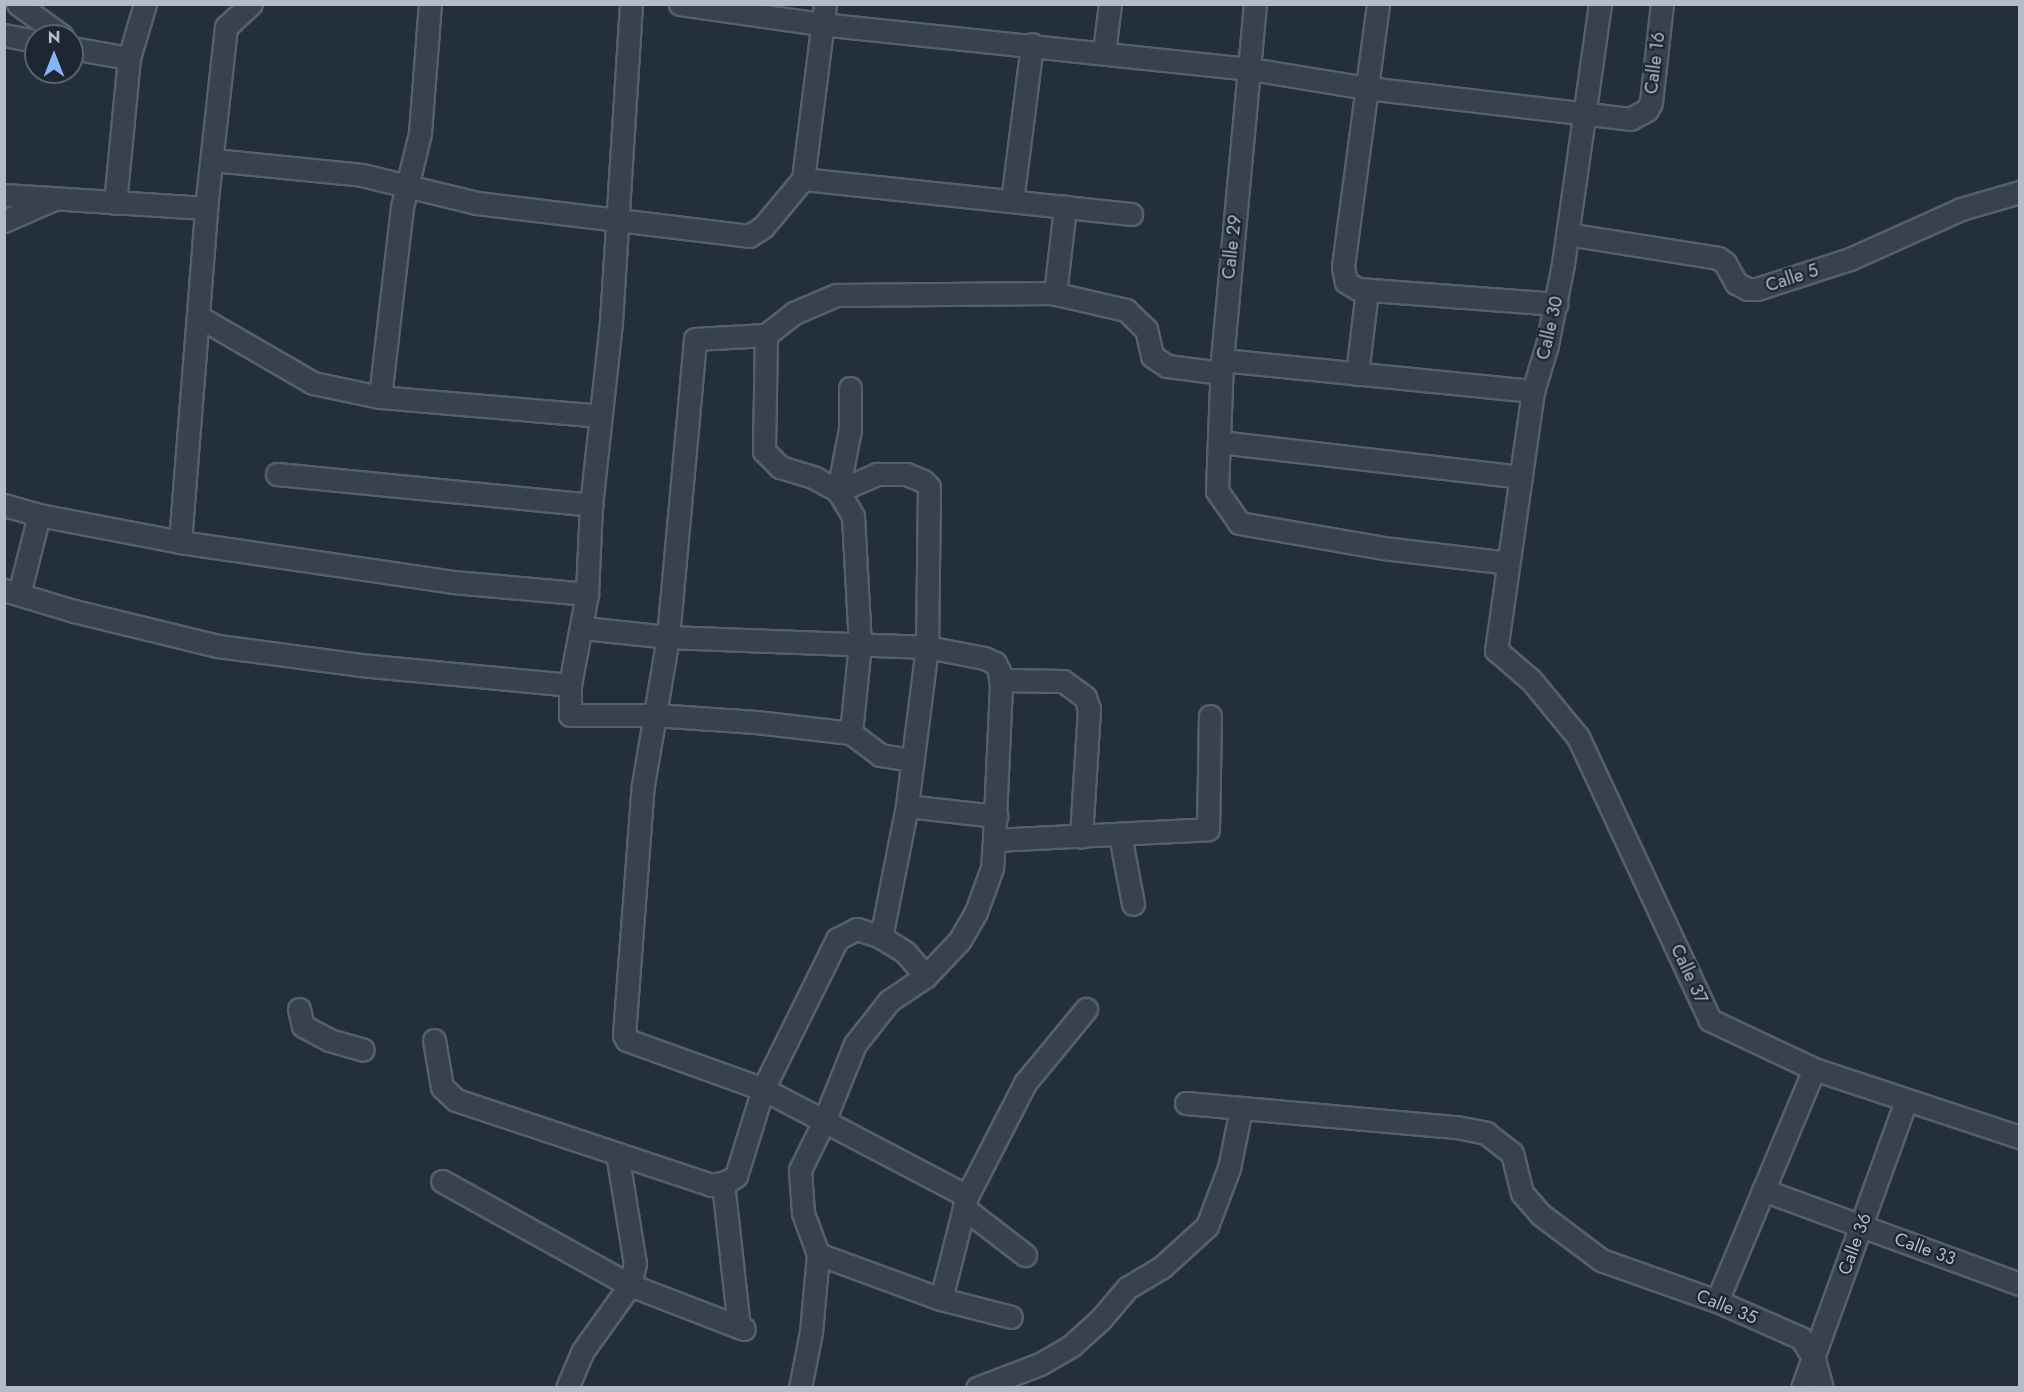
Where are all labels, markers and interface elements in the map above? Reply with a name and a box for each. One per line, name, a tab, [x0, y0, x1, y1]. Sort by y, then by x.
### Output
north arrow	[24, 24, 84, 84]
text: N	[48, 26, 60, 49]
street label: Calle 16	[1640, 31, 1670, 95]
street label: Calle 29	[1218, 214, 1246, 280]
street label: Calle 5	[1763, 259, 1821, 297]
street label: Calle 30	[1532, 294, 1568, 362]
street label: Calle 37	[1666, 941, 1712, 1007]
street label: Calle 36	[1834, 1210, 1876, 1278]
street label: Calle 33	[1891, 1228, 1959, 1270]
street label: Calle 35	[1693, 1285, 1761, 1329]

